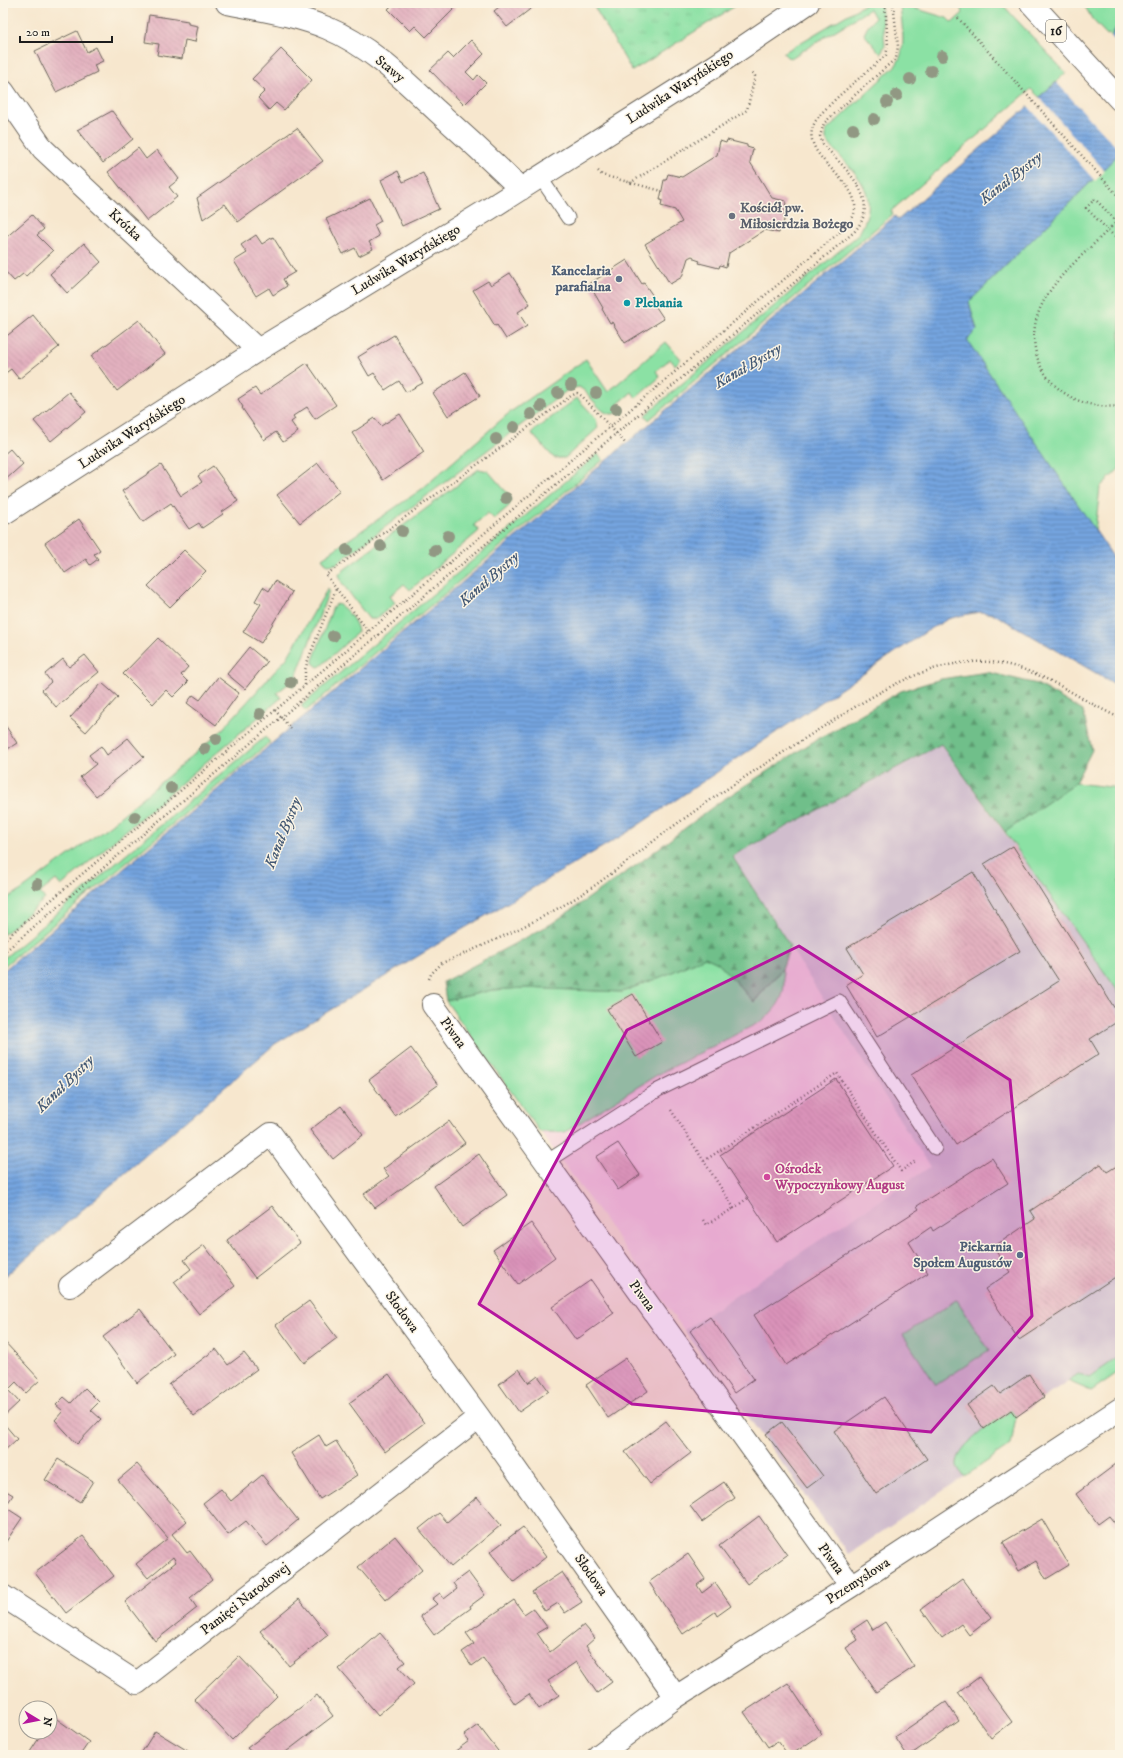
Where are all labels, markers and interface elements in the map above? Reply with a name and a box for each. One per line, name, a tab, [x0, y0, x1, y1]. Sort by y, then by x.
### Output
scale bar	[20, 18, 112, 44]
road number: 16	[1046, 20, 1066, 42]
text: 20 m	[26, 25, 50, 40]
street label: Ludwika Waryńskiego	[623, 46, 737, 128]
street label: Stawy	[371, 52, 409, 87]
water label: Kanał Bystry	[975, 147, 1047, 209]
place label: Kościół pw. Miłosierdzia Bożego	[740, 199, 854, 233]
street label: Krótka	[105, 205, 146, 245]
marker: Kościół pw. Miłosierdzia Bożego	[727, 211, 737, 221]
street label: Ludwika Waryńskiego	[348, 220, 464, 300]
place label: Kancelaria parafialna	[551, 262, 612, 296]
marker: Kancelaria parafialna	[614, 274, 624, 284]
place label: Plebania	[635, 294, 683, 312]
marker: Plebania	[622, 298, 632, 308]
water label: Kanał Bystry	[710, 339, 786, 393]
street label: Ludwika Waryńskiego	[75, 391, 189, 473]
water label: Kanał Bystry	[454, 547, 524, 611]
water label: Kanał Bystry	[260, 794, 306, 872]
street label: Piwna	[436, 1014, 470, 1052]
water label: Kanał Bystry	[31, 1051, 99, 1117]
place label: Ośrodek Wypoczynkowy August	[774, 1160, 905, 1194]
marker: Ośrodek Wypoczynkowy August	[762, 1172, 772, 1182]
place label: Piekarnia Społem Augustów	[913, 1238, 1013, 1272]
marker: Piekarnia Społem Augustów	[1015, 1250, 1025, 1260]
street label: Piwna	[625, 1277, 659, 1315]
street label: Słodowa	[381, 1288, 423, 1336]
street label: Piwna	[814, 1540, 848, 1578]
street label: Słodowa	[570, 1551, 612, 1599]
street label: Przemysłowa	[823, 1554, 893, 1608]
street label: Pamięci Narodowej	[197, 1559, 293, 1639]
north arrow	[18, 1700, 58, 1740]
text: N	[39, 1716, 55, 1727]

